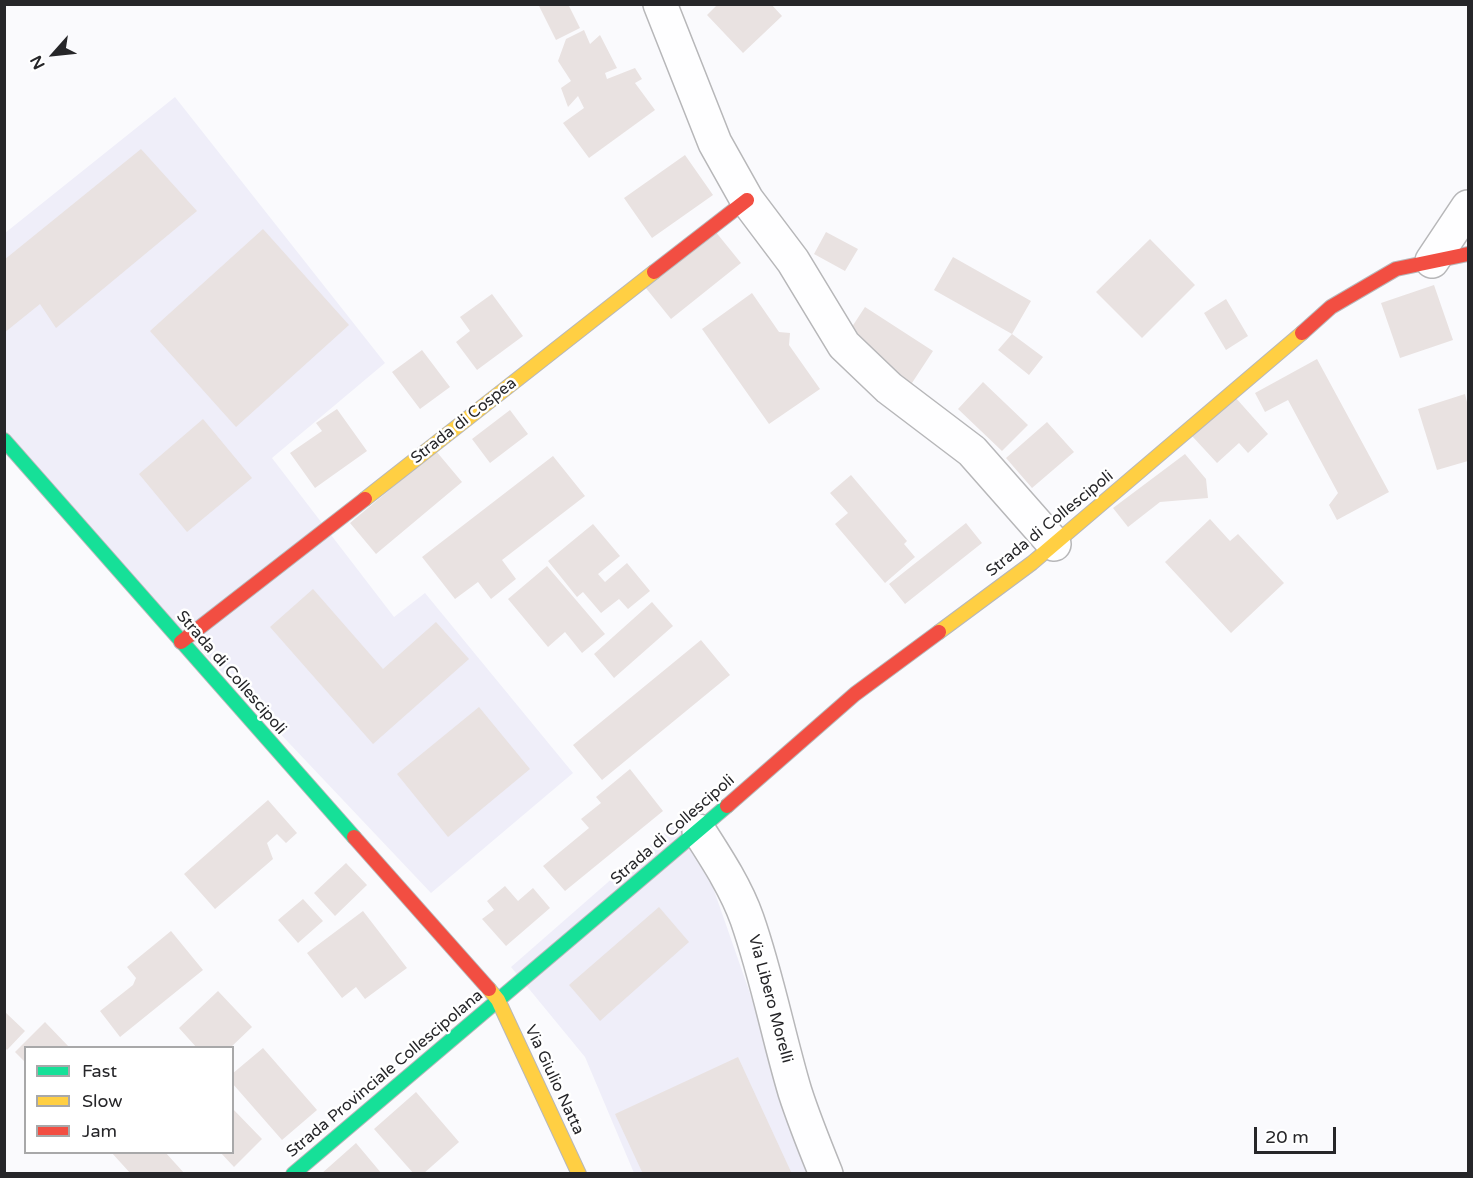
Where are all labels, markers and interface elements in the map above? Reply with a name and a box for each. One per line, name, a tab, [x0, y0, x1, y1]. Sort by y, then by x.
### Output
north arrow	[24, 24, 84, 84]
text: N	[26, 52, 50, 72]
street label: Strada di Cospea	[407, 374, 521, 468]
street label: Strada di Collescipoli	[983, 467, 1117, 581]
street label: Strada di Collescipoli	[172, 607, 290, 739]
street label: Strada di Collescipoli	[607, 771, 739, 889]
street label: Via Libero Morelli	[744, 933, 796, 1065]
street label: Strada Provinciale Collescipolana	[283, 986, 487, 1162]
street label: Via Giulio Natta	[520, 1022, 588, 1138]
legend	[24, 1046, 234, 1154]
text: Fast	[82, 1060, 117, 1082]
text: Slow	[82, 1090, 123, 1112]
scale bar	[1257, 1115, 1340, 1153]
text: Jam	[82, 1120, 117, 1142]
text: 20 m	[1265, 1126, 1309, 1148]

